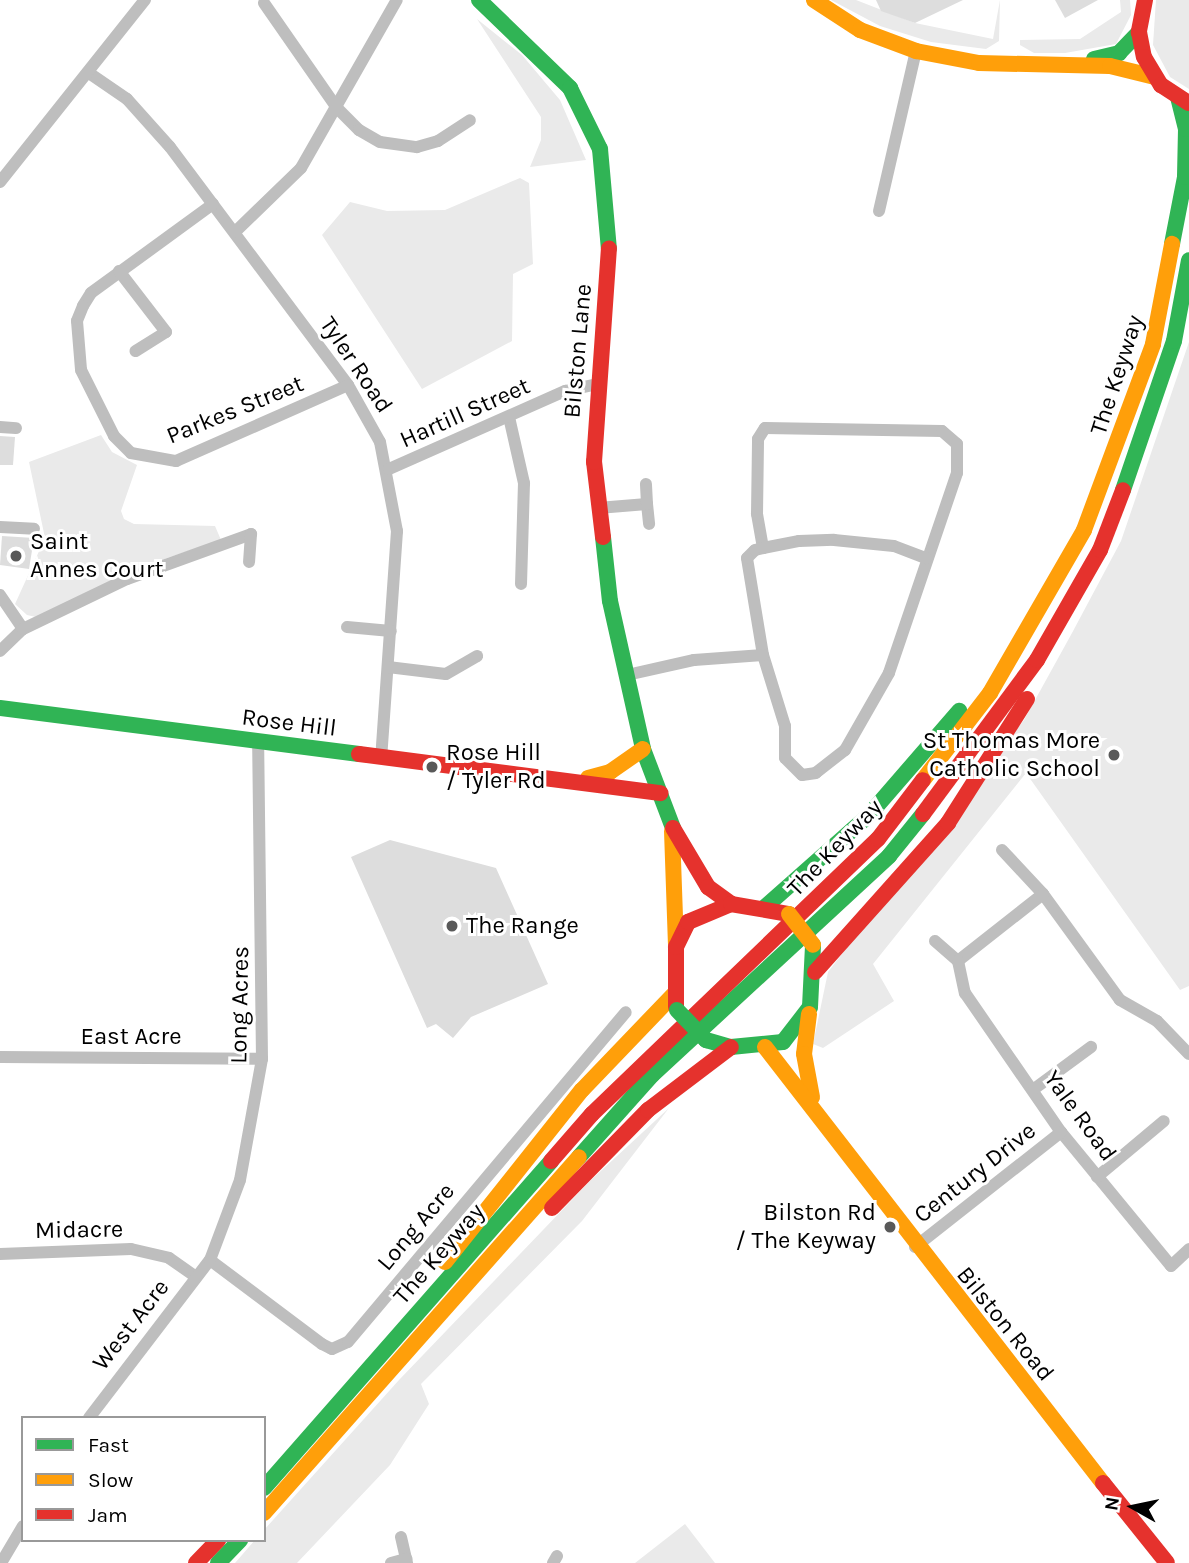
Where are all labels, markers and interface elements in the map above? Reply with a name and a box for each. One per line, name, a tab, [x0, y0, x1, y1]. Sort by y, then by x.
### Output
street label: Bilston Lane	[558, 283, 598, 419]
street label: Tyler Road	[313, 311, 399, 419]
street label: The Keyway	[1084, 311, 1150, 439]
street label: Parkes Street	[162, 369, 308, 451]
street label: Hartill Street	[396, 372, 534, 454]
place label: Saint Annes Court	[30, 528, 163, 584]
marker: Saint Annes Court	[8, 548, 24, 564]
street label: Rose Hill	[240, 703, 338, 743]
place label: St Thomas More Catholic School	[923, 727, 1100, 783]
place label: Rose Hill / Tyler Rd	[446, 739, 546, 795]
marker: St Thomas More Catholic School	[1106, 747, 1122, 763]
marker: Rose Hill / Tyler Rd	[424, 759, 440, 775]
street label: The Keyway	[781, 793, 889, 903]
place label: The Range	[466, 912, 579, 940]
marker: The Range	[444, 918, 460, 934]
street label: Long Acres	[225, 946, 255, 1064]
street label: East Acre	[80, 1023, 182, 1051]
street label: Yale Road	[1038, 1065, 1122, 1167]
street label: Century Drive	[908, 1117, 1042, 1229]
street label: Long Acre	[371, 1177, 461, 1277]
street label: The Keyway	[387, 1198, 491, 1310]
place label: Bilston Rd / The Keyway	[736, 1199, 876, 1255]
street label: Midacre	[35, 1215, 123, 1245]
marker: Bilston Rd / The Keyway	[882, 1219, 898, 1235]
street label: Bilston Road	[950, 1261, 1060, 1387]
street label: West Acre	[87, 1274, 175, 1376]
legend	[21, 1416, 266, 1542]
text: Fast	[88, 1433, 129, 1457]
text: Slow	[88, 1468, 133, 1492]
north arrow	[1098, 1472, 1168, 1542]
text: N	[1100, 1495, 1124, 1512]
text: Jam	[88, 1503, 128, 1527]

